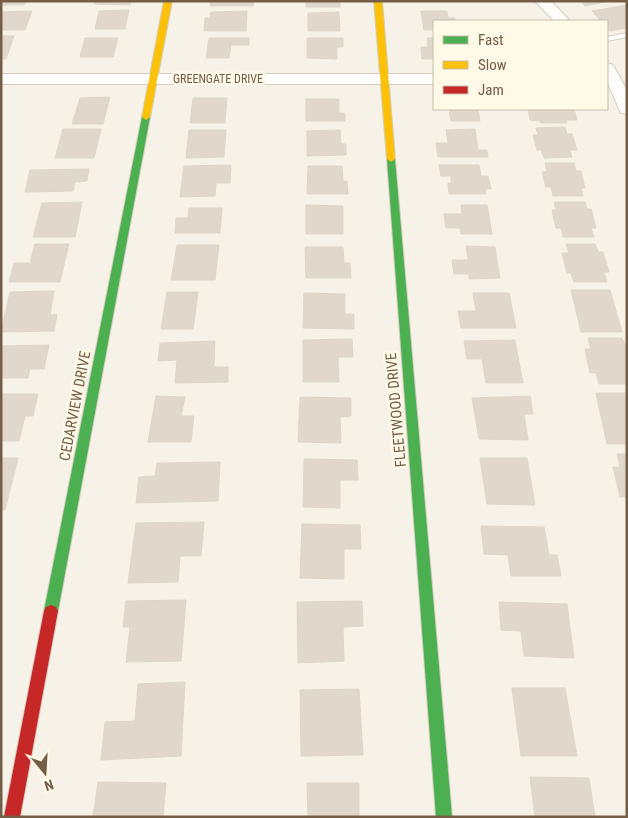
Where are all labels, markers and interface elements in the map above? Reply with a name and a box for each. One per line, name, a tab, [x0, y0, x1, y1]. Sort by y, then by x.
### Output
legend	[433, 20, 608, 110]
text: Fast	[478, 31, 503, 49]
text: Slow	[478, 56, 507, 74]
street label: GREENGATE DRIVE	[173, 72, 263, 86]
text: Jam	[478, 81, 504, 99]
street label: CEDARVIEW DRIVE	[56, 350, 94, 462]
street label: FLEETWOOD DRIVE	[382, 352, 410, 468]
north arrow	[20, 748, 70, 798]
text: N	[42, 776, 56, 794]

